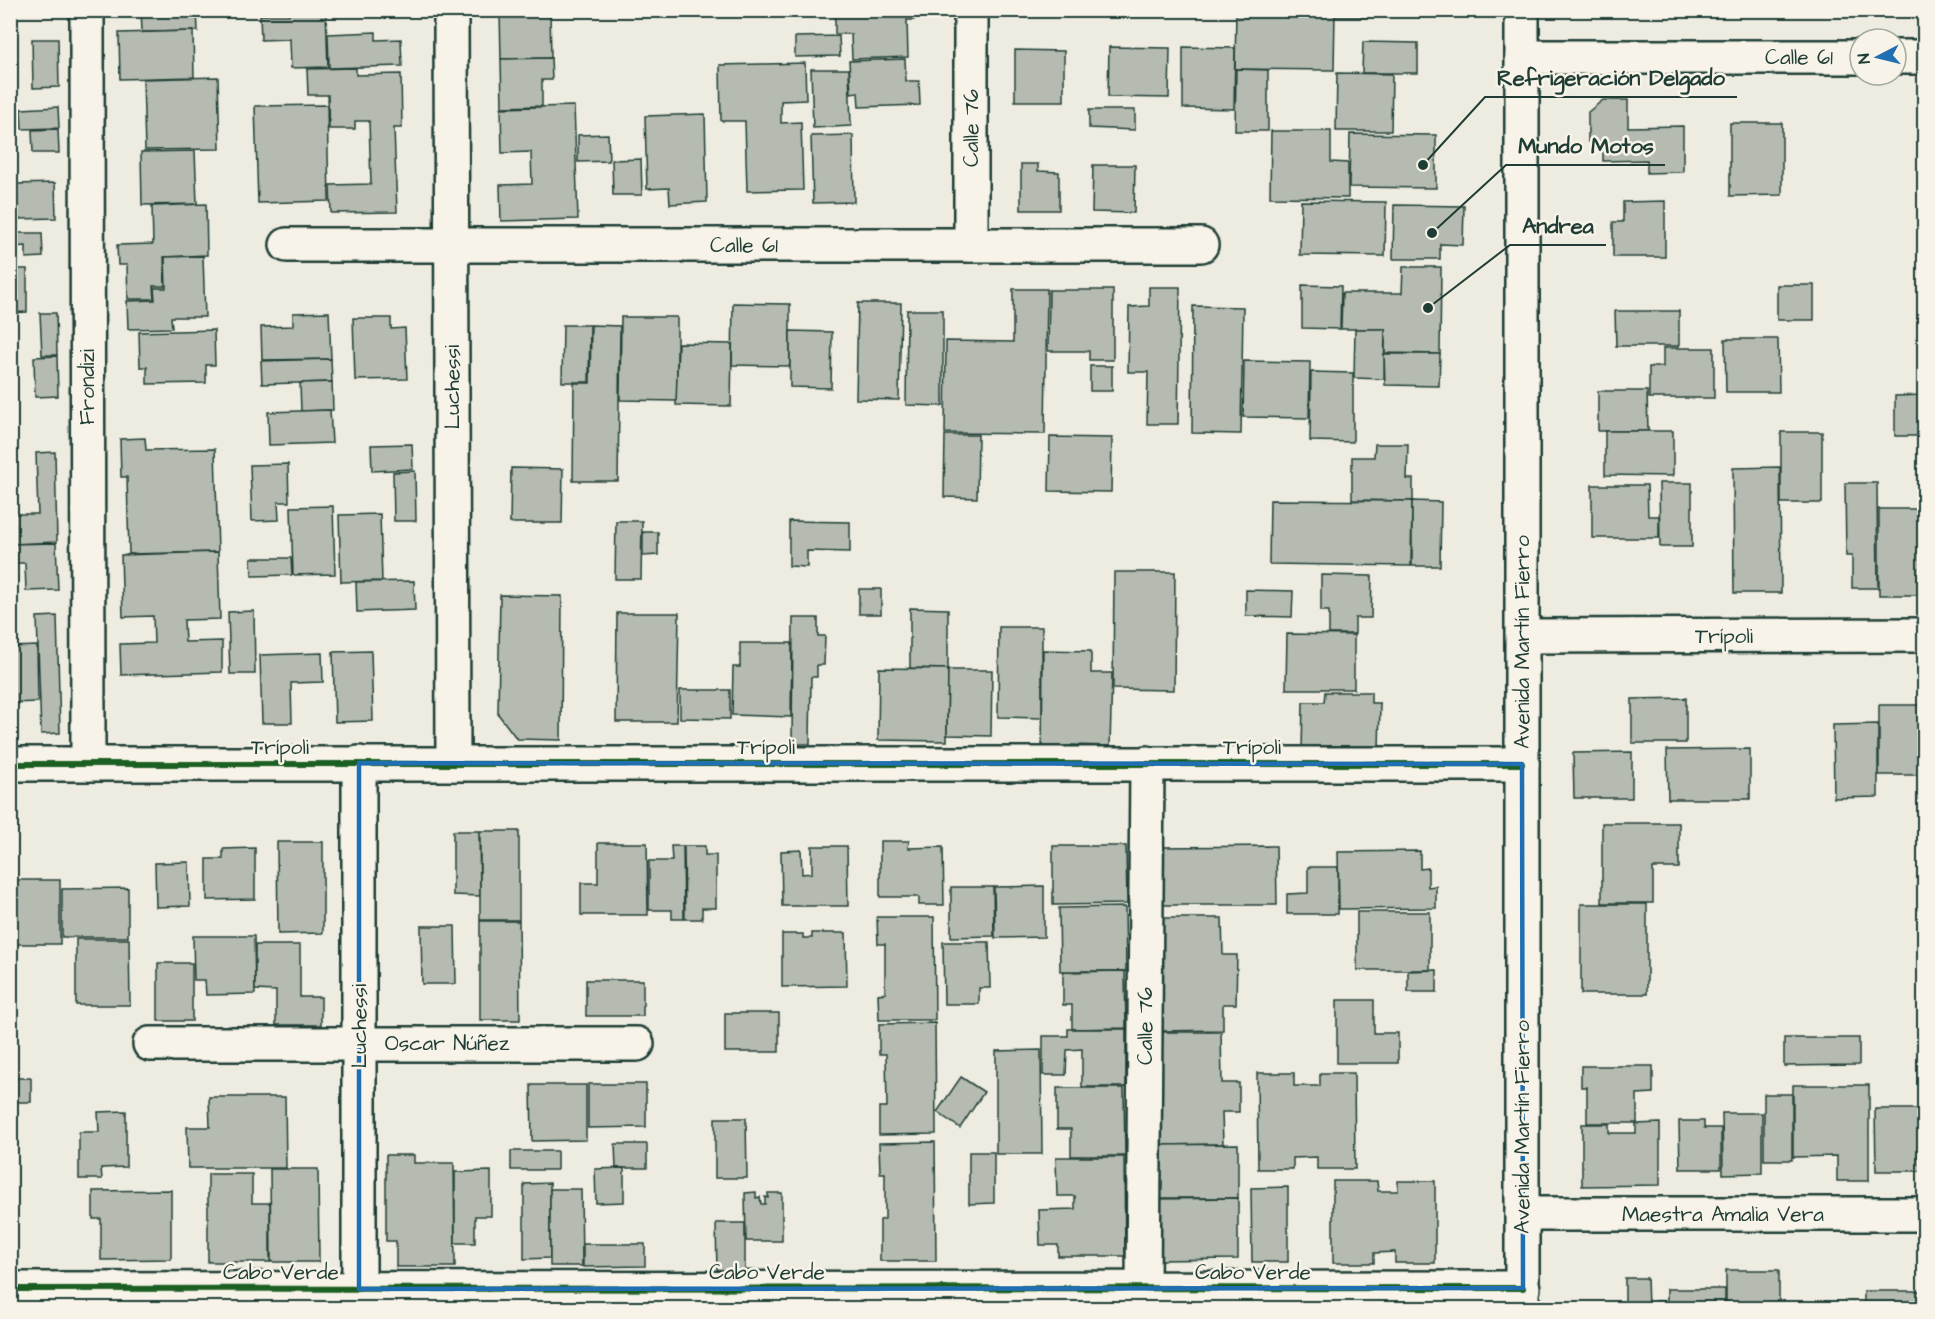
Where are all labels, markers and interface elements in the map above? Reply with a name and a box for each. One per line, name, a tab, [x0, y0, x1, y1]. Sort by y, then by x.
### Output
north arrow	[1848, 27, 1908, 87]
street label: Calle 61	[1765, 43, 1833, 72]
text: N	[1853, 52, 1876, 65]
callout: Refrigeración Delgado	[1485, 57, 1737, 97]
text: Refrigeración Delgado	[1497, 63, 1726, 95]
street label: Calle 76	[957, 89, 986, 167]
callout: Mundo Motos	[1506, 125, 1665, 165]
text: Mundo Motos	[1518, 131, 1654, 162]
callout: Andrea	[1510, 205, 1606, 245]
text: Andrea	[1522, 211, 1595, 242]
street label: Calle 61	[710, 231, 778, 260]
street label: Luchessi	[438, 345, 467, 429]
street label: Frondizi	[73, 349, 102, 425]
street label: Avenida Martín Fierro	[1508, 535, 1537, 749]
street label: Trípoli	[1695, 622, 1753, 652]
street label: Trípoli	[251, 733, 309, 763]
street label: Trípoli	[737, 733, 795, 763]
street label: Trípoli	[1223, 733, 1281, 763]
street label: Luchessi	[345, 984, 374, 1068]
street label: Calle 76	[1131, 987, 1160, 1065]
street label: Avenida Martín Fierro	[1508, 1020, 1537, 1234]
street label: Oscar Núñez	[385, 1029, 510, 1058]
street label: Maestra Amalia Vera	[1622, 1200, 1824, 1229]
street label: Cabo Verde	[223, 1258, 339, 1287]
street label: Cabo Verde	[709, 1258, 825, 1287]
street label: Cabo Verde	[1195, 1258, 1311, 1287]

